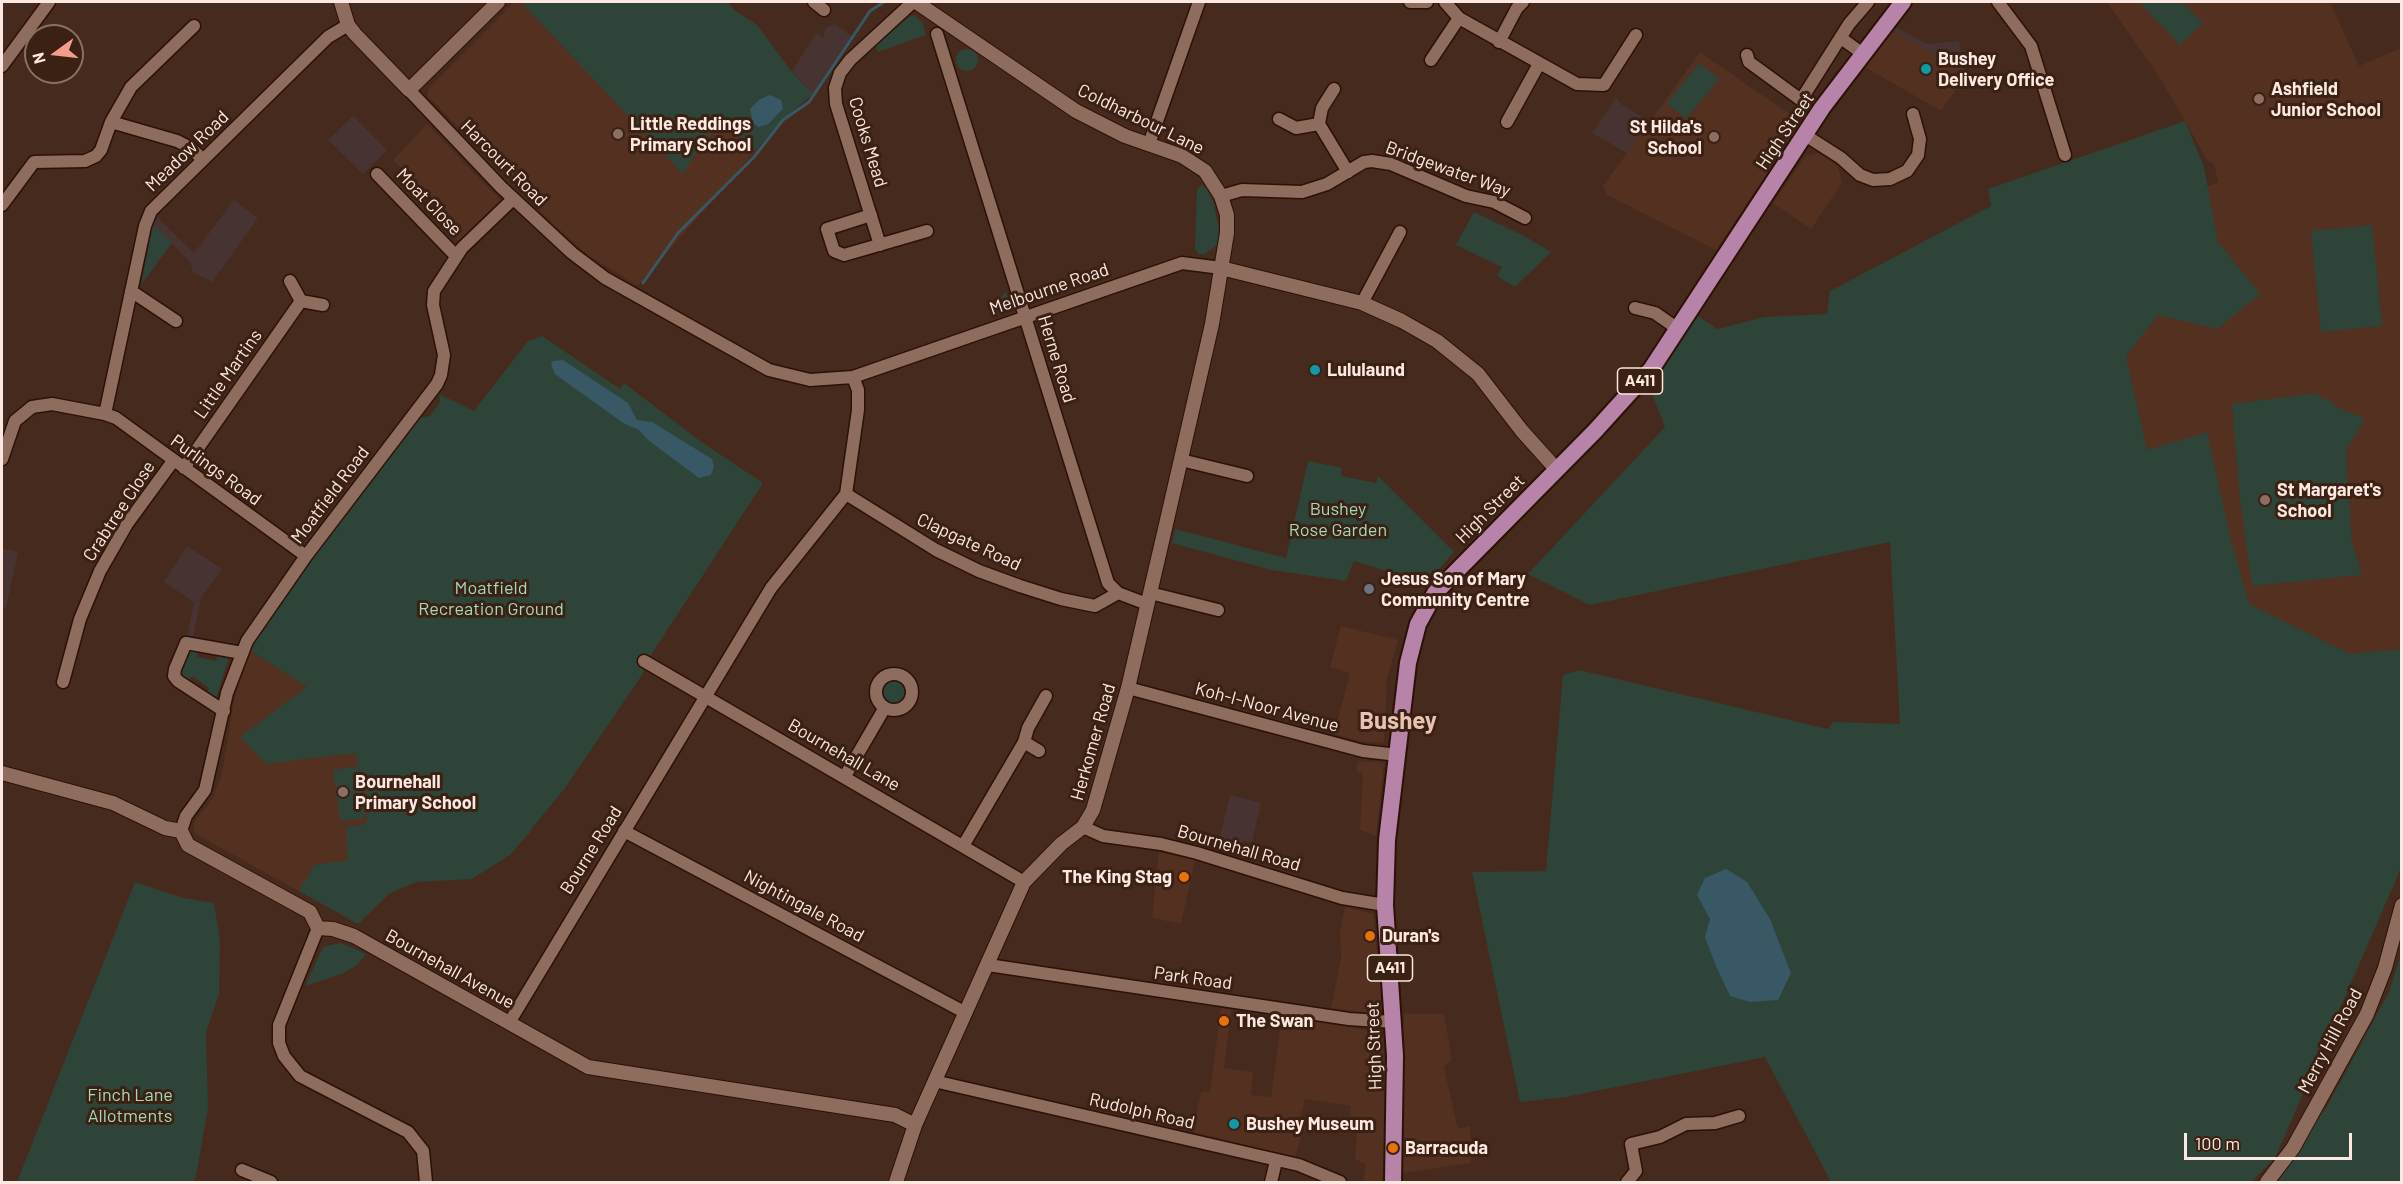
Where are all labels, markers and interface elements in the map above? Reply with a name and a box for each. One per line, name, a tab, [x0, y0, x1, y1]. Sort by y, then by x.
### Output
north arrow	[24, 24, 84, 84]
place label: Bushey Delivery Office	[1938, 48, 2054, 90]
text: N	[28, 51, 49, 66]
marker: Bushey Delivery Office	[1919, 62, 1933, 76]
place label: Ashfield Junior School	[2271, 78, 2381, 121]
street label: Coldharbour Lane	[1074, 79, 1208, 159]
street label: High Street	[1751, 88, 1819, 174]
marker: Ashfield Junior School	[2252, 92, 2266, 106]
street label: Cooks Mead	[844, 94, 892, 190]
street label: Meadow Road	[141, 106, 233, 196]
place label: Little Reddings Primary School	[630, 113, 751, 156]
street label: Harcourt Road	[456, 115, 552, 211]
place label: St Hilda's School	[1630, 116, 1702, 158]
marker: Little Reddings Primary School	[611, 127, 625, 141]
marker: St Hilda's School	[1707, 130, 1721, 144]
street label: Bridgewater Way	[1383, 136, 1513, 202]
street label: Moat Close	[392, 164, 466, 240]
street label: Melbourne Road	[986, 258, 1112, 320]
street label: Herne Road	[1033, 313, 1081, 405]
street label: Little Martins	[189, 325, 267, 423]
place label: Lululaund	[1327, 359, 1405, 381]
marker: Lululaund	[1308, 363, 1322, 377]
road number: A411	[1618, 368, 1662, 394]
street label: Purlings Road	[166, 430, 266, 510]
street label: Moatfield Road	[286, 442, 374, 548]
street label: Crabtree Close	[79, 457, 159, 565]
street label: High Street	[1451, 470, 1529, 548]
place label: St Margaret's School	[2277, 479, 2381, 522]
marker: St Margaret's School	[2258, 493, 2272, 507]
park label: Bushey Rose Garden	[1289, 498, 1387, 540]
street label: Clapgate Road	[914, 508, 1024, 576]
place label: Jesus Son of Mary Community Centre	[1381, 568, 1530, 610]
park label: Moatfield Recreation Ground	[418, 577, 564, 620]
marker: Jesus Son of Mary Community Centre	[1362, 582, 1376, 596]
street label: Koh-I-Noor Avenue	[1193, 677, 1341, 737]
street label: Herkomer Road	[1066, 681, 1120, 803]
district label: Bushey	[1359, 707, 1437, 735]
street label: Bournehall Lane	[784, 714, 904, 796]
place label: Bournehall Primary School	[355, 771, 476, 814]
marker: Bournehall Primary School	[336, 785, 350, 799]
street label: Bourne Road	[555, 802, 627, 898]
street label: Bournehall Road	[1175, 820, 1303, 876]
street label: Nightingale Road	[740, 865, 868, 947]
place label: The King Stag	[1062, 866, 1172, 888]
marker: The King Stag	[1177, 870, 1191, 884]
street label: Bournehall Avenue	[382, 925, 518, 1013]
place label: Duran's	[1382, 925, 1440, 947]
marker: Duran's	[1363, 929, 1377, 943]
road number: A411	[1368, 955, 1412, 981]
street label: Park Road	[1152, 962, 1234, 994]
street label: Merry Hill Road	[2293, 985, 2367, 1097]
street label: High Street	[1362, 1001, 1386, 1091]
place label: The Swan	[1236, 1010, 1313, 1032]
marker: The Swan	[1217, 1014, 1231, 1028]
park label: Finch Lane Allotments	[87, 1084, 173, 1126]
street label: Rudolph Road	[1087, 1088, 1197, 1134]
place label: Bushey Museum	[1246, 1113, 1374, 1135]
marker: Bushey Museum	[1227, 1117, 1241, 1131]
scale bar	[2187, 1121, 2355, 1159]
text: 100 m	[2195, 1132, 2240, 1154]
place label: Barracuda	[1405, 1137, 1488, 1159]
marker: Barracuda	[1386, 1141, 1400, 1155]

